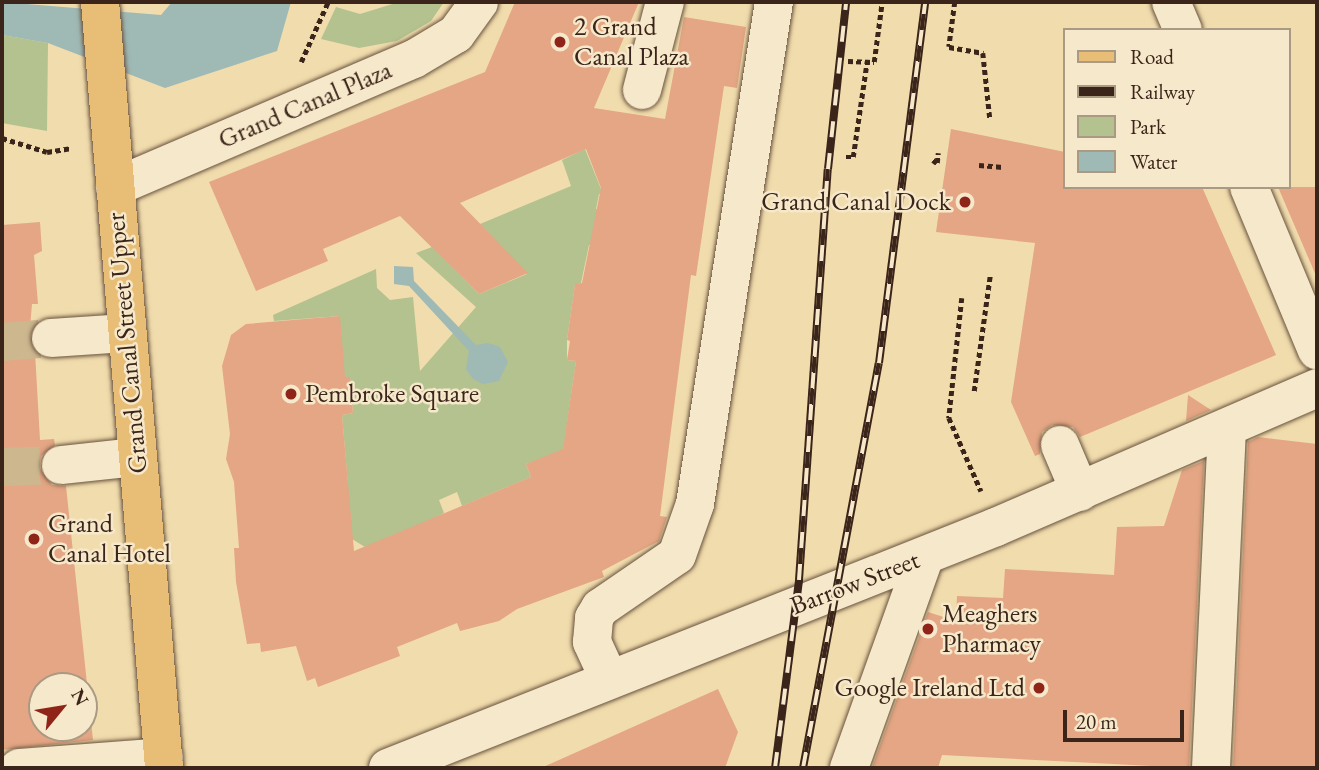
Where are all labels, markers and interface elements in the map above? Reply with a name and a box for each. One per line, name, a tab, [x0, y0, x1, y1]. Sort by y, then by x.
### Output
place label: 2 Grand Canal Plaza	[574, 11, 689, 72]
legend	[1064, 28, 1291, 189]
marker: 2 Grand Canal Plaza	[552, 34, 568, 50]
text: Road	[1130, 43, 1174, 70]
street label: Grand Canal Plaza	[214, 54, 396, 156]
text: Railway	[1130, 78, 1195, 105]
text: Park	[1130, 113, 1166, 140]
text: Water	[1130, 148, 1177, 175]
place label: Grand Canal Dock	[761, 186, 951, 218]
marker: Grand Canal Dock	[957, 194, 973, 210]
street label: Grand Canal Street Upper	[100, 211, 154, 475]
place label: Pembroke Square	[305, 378, 479, 410]
marker: Pembroke Square	[283, 386, 299, 402]
place label: Grand Canal Hotel	[48, 508, 171, 570]
marker: Grand Canal Hotel	[26, 531, 42, 547]
street label: Barrow Street	[786, 544, 924, 622]
place label: Meaghers Pharmacy	[942, 598, 1041, 660]
marker: Meaghers Pharmacy	[920, 621, 936, 637]
north arrow	[28, 672, 98, 742]
place label: Google Ireland Ltd	[835, 672, 1025, 704]
marker: Google Ireland Ltd	[1031, 680, 1047, 696]
text: N	[65, 684, 95, 710]
scale bar	[1067, 696, 1188, 740]
text: 20 m	[1076, 708, 1117, 735]

